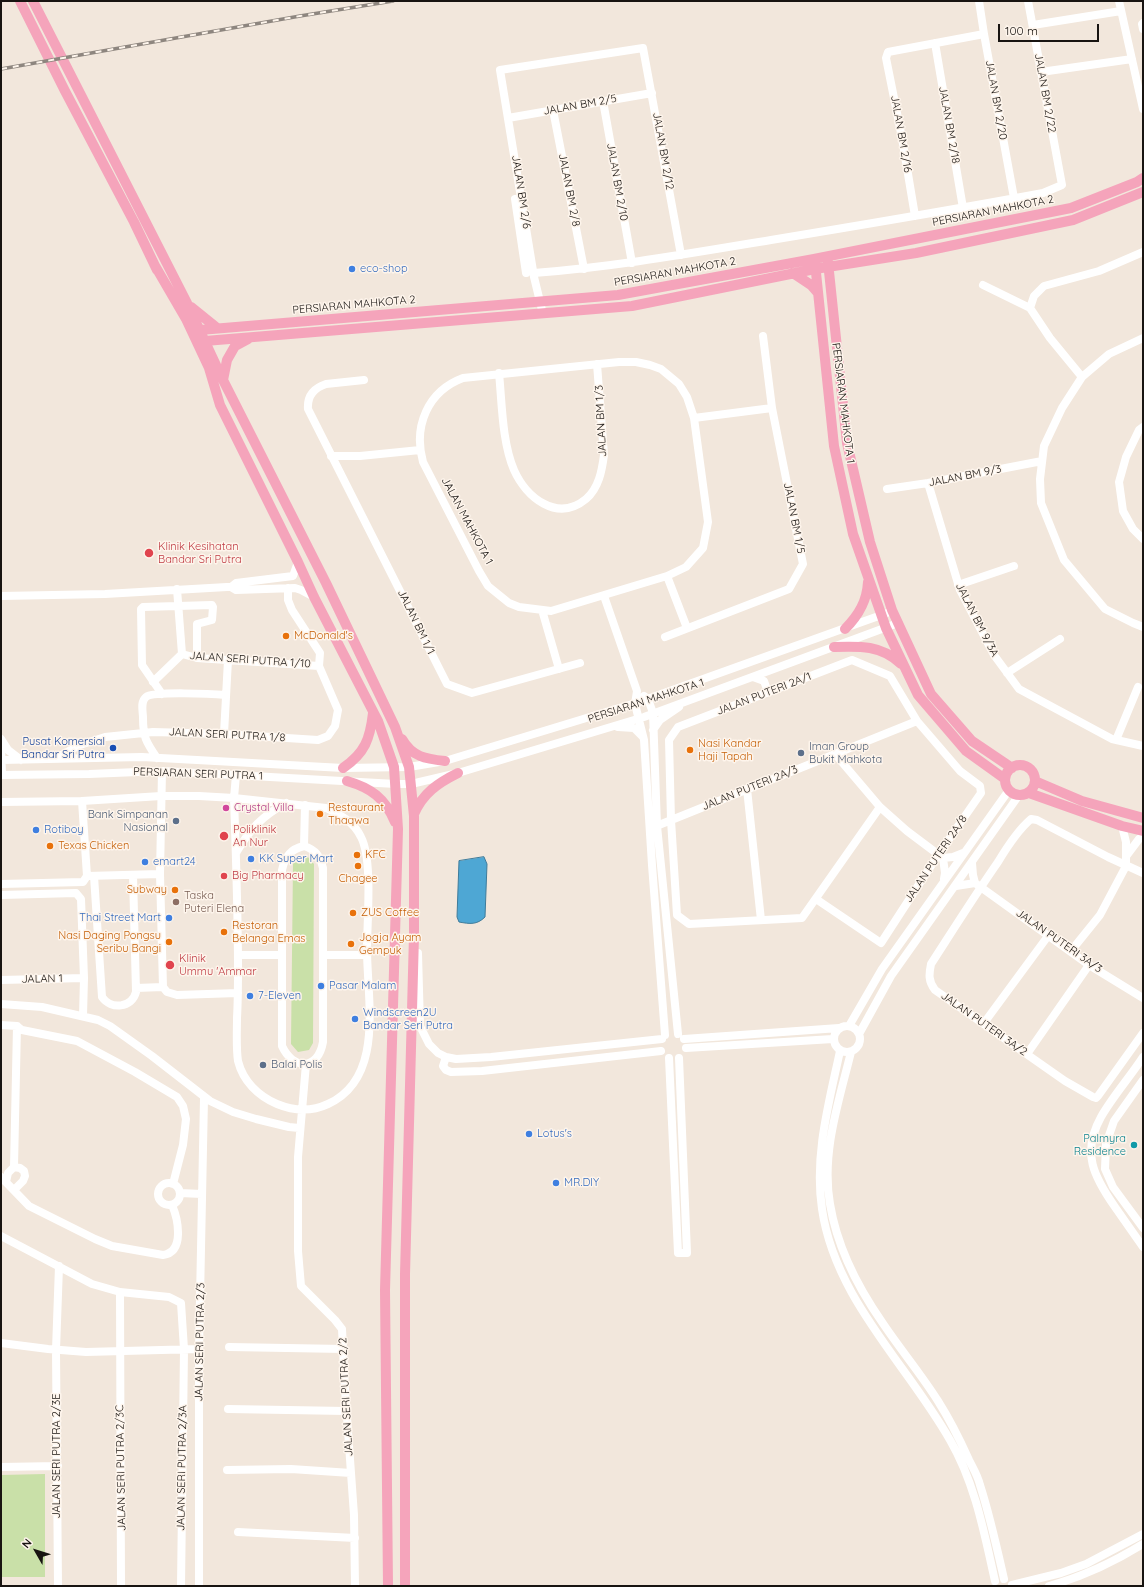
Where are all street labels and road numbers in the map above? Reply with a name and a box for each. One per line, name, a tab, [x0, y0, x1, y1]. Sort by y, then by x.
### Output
street label: JALAN BM 2/22	[1032, 52, 1058, 134]
street label: JALAN BM 2/20	[982, 59, 1010, 141]
street label: JALAN BM 2/18	[936, 85, 962, 165]
street label: JALAN BM 2/5	[542, 92, 618, 118]
street label: JALAN BM 2/16	[888, 94, 914, 174]
street label: JALAN BM 2/12	[650, 111, 676, 191]
street label: JALAN BM 2/10	[604, 142, 630, 222]
street label: JALAN BM 2/8	[555, 152, 583, 228]
street label: JALAN BM 2/6	[509, 154, 533, 230]
street label: PERSIARAN MAHKOTA 2	[931, 193, 1055, 229]
street label: PERSIARAN MAHKOTA 2	[613, 255, 737, 289]
street label: PERSIARAN MAHKOTA 2	[292, 293, 416, 317]
street label: PERSIARAN MAHKOTA 1	[829, 342, 857, 464]
street label: JALAN BM 1/3	[593, 385, 609, 457]
street label: JALAN BM 9/3	[927, 462, 1003, 490]
street label: JALAN MAHKOTA 1	[438, 475, 496, 567]
street label: JALAN BM 1/5	[781, 481, 807, 555]
street label: JALAN BM 9/3A	[953, 581, 1001, 659]
street label: JALAN BM 1/1	[395, 587, 437, 657]
street label: JALAN SERI PUTRA 1/10	[189, 649, 311, 671]
street label: JALAN PUTERI 2A/1	[715, 670, 813, 718]
street label: PERSIARAN MAHKOTA 1	[586, 676, 706, 726]
street label: JALAN SERI PUTRA 1/8	[168, 725, 286, 745]
street label: JALAN PUTERI 2A/3	[700, 763, 800, 813]
street label: PERSIARAN SERI PUTRA 1	[133, 765, 263, 783]
street label: JALAN PUTERI 2A/8	[902, 813, 970, 905]
street label: JALAN PUTERI 3A/3	[1013, 906, 1105, 976]
street label: JALAN 1	[21, 972, 63, 986]
street label: JALAN PUTERI 3A/2	[938, 989, 1030, 1059]
street label: JALAN SERI PUTRA 2/3	[192, 1282, 208, 1402]
street label: JALAN SERI PUTRA 2/2	[336, 1337, 356, 1457]
street label: JALAN SERI PUTRA 2/3E	[50, 1393, 64, 1519]
street label: JALAN SERI PUTRA 2/3C	[113, 1405, 129, 1531]
street label: JALAN SERI PUTRA 2/3A	[174, 1405, 190, 1531]

